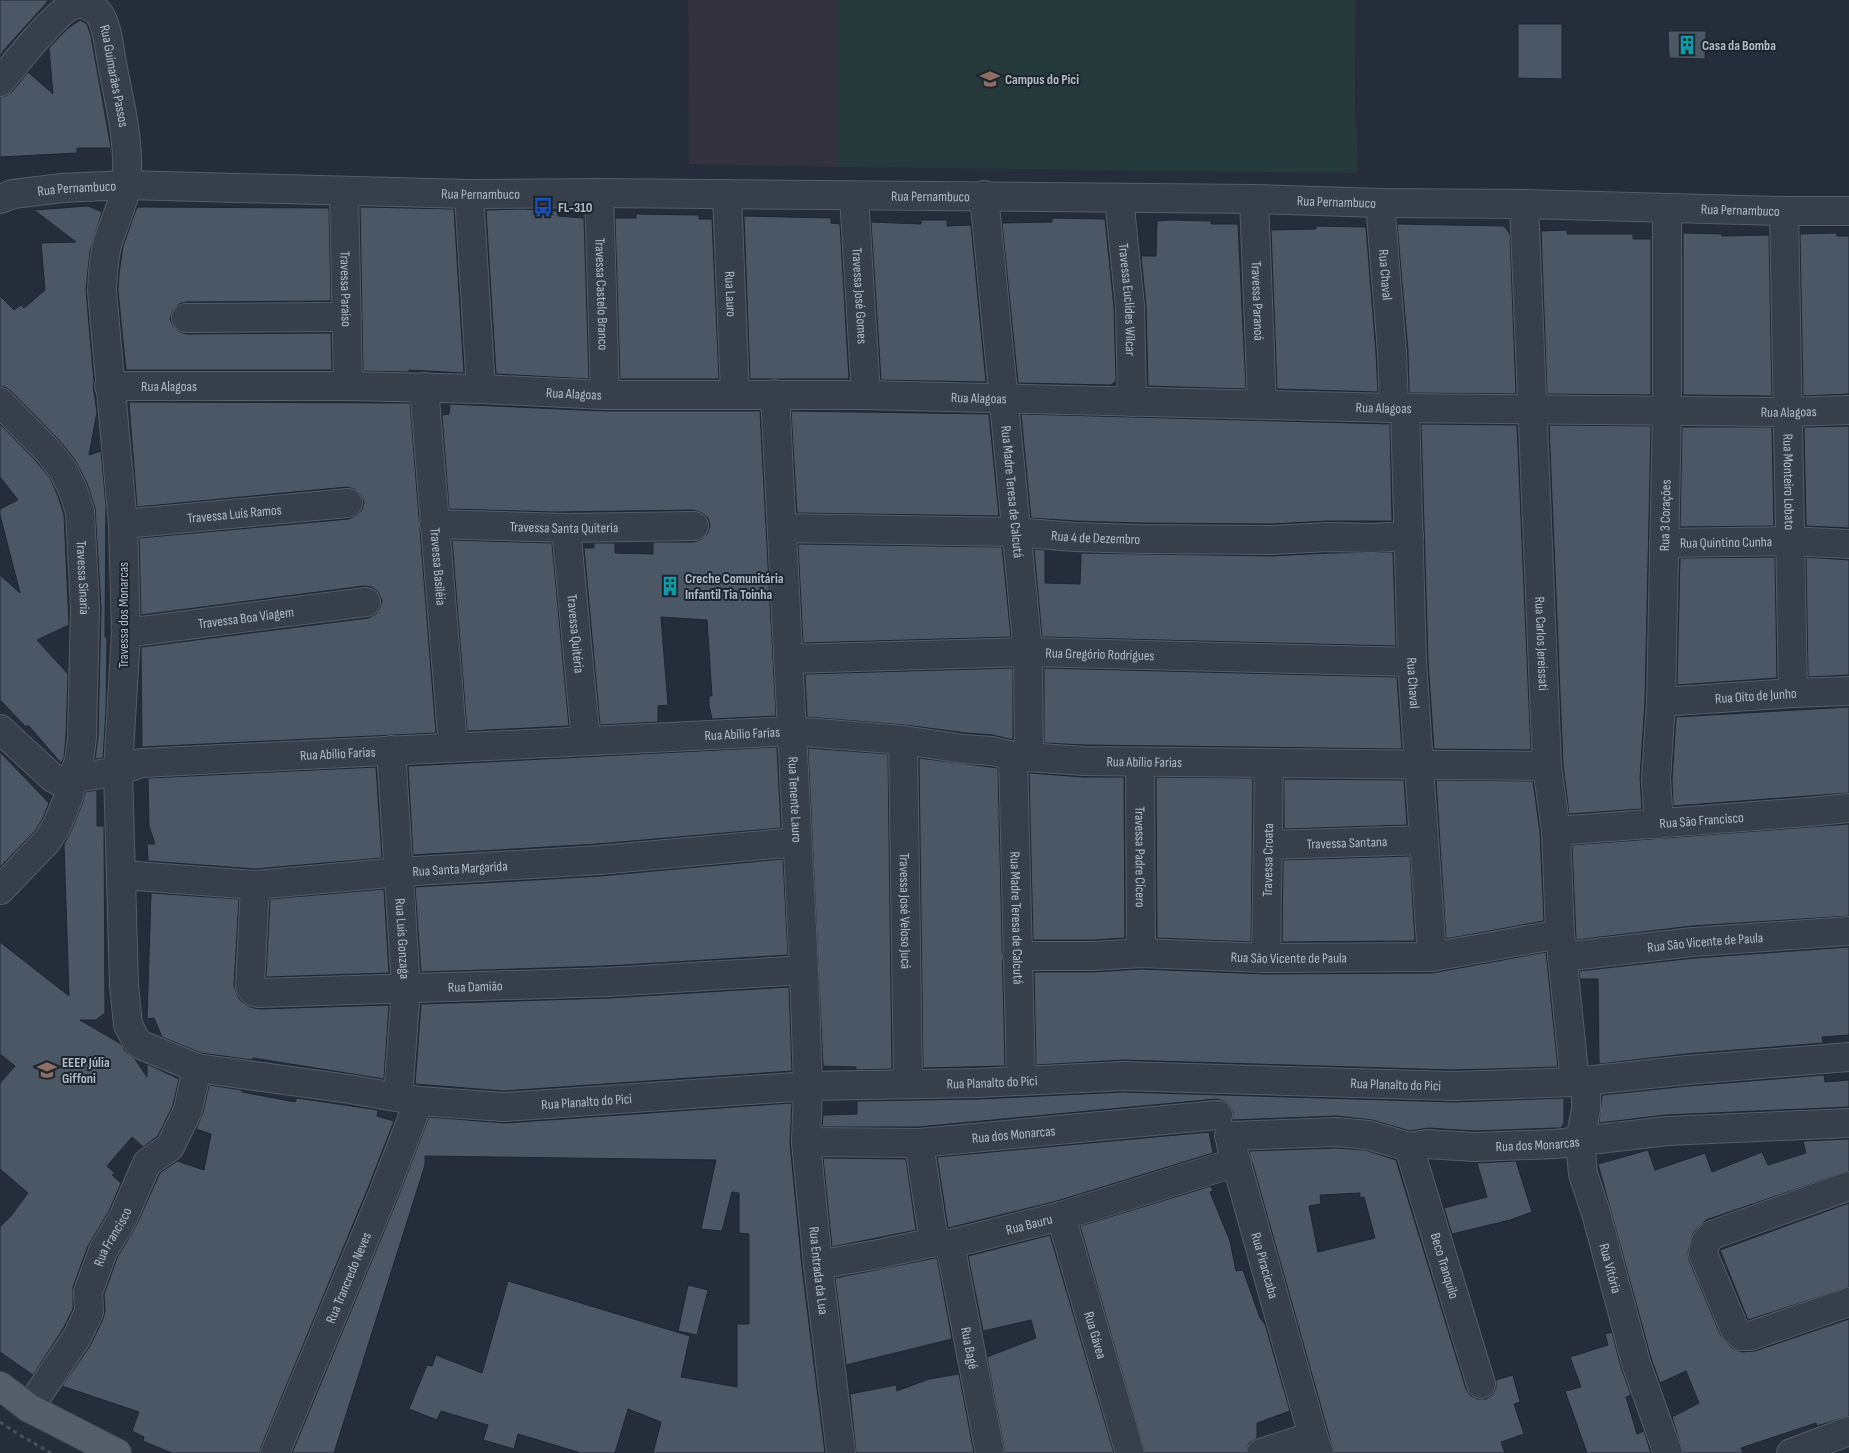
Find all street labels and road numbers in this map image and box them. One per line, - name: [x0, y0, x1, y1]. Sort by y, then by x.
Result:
- street label: Rua Guimarães Passos: [96, 23, 133, 128]
- street label: Rua Pernambuco: [36, 177, 117, 199]
- street label: Rua Pernambuco: [441, 185, 520, 203]
- street label: Rua Pernambuco: [891, 187, 970, 205]
- street label: Rua Pernambuco: [1297, 192, 1376, 211]
- street label: Rua Pernambuco: [1701, 200, 1780, 219]
- street label: Travessa Castelo Branco: [592, 238, 612, 351]
- street label: Travessa Euclides Wilcar: [1115, 242, 1140, 356]
- street label: Travessa José Gomes: [849, 247, 871, 344]
- street label: Rua Chaval: [1375, 249, 1396, 301]
- street label: Travessa Paraíso: [337, 251, 355, 327]
- street label: Travessa Paranoá: [1248, 261, 1268, 341]
- street label: Rua Lauro: [722, 271, 740, 317]
- street label: Rua Alagoas: [141, 378, 197, 395]
- street label: Rua Alagoas: [546, 384, 602, 403]
- street label: Rua Alagoas: [951, 389, 1007, 407]
- street label: Rua Alagoas: [1356, 399, 1412, 417]
- street label: Rua Alagoas: [1761, 403, 1817, 421]
- street label: Rua Madre Teresa de Calcutá: [998, 425, 1027, 559]
- street label: Rua Monteiro Lobato: [1780, 434, 1798, 531]
- street label: Rua 3 Corações: [1656, 479, 1674, 551]
- street label: Travessa Luís Ramos: [187, 501, 282, 526]
- street label: Travessa Santa Quiteria: [509, 518, 618, 537]
- street label: Travessa Basiléia: [427, 527, 450, 606]
- street label: Rua 4 de Dezembro: [1051, 527, 1141, 548]
- street label: Rua Quintino Cunha: [1680, 533, 1772, 551]
- street label: Travessa Sinaria: [73, 540, 94, 615]
- street label: Travessa dos Monarcas: [115, 562, 132, 668]
- street label: Travessa Quitéria: [564, 593, 588, 674]
- street label: Rua Carlos Jereissati: [1532, 596, 1552, 691]
- street label: Travessa Boa Viagem: [197, 603, 295, 632]
- street label: Rua Gregório Rodrigues: [1045, 644, 1155, 664]
- street label: Rua Chaval: [1403, 657, 1424, 709]
- street label: Rua Oito de Junho: [1714, 684, 1797, 707]
- street label: Rua Abílio Farias: [704, 723, 780, 744]
- street label: Rua Abílio Farias: [299, 743, 376, 764]
- street label: Rua Abílio Farias: [1106, 753, 1182, 771]
- street label: Rua Tenente Lauro: [785, 756, 806, 843]
- street label: Travessa Padre Cícero: [1132, 806, 1149, 908]
- street label: Rua São Francisco: [1659, 808, 1745, 832]
- street label: Travessa Croata: [1258, 823, 1277, 897]
- street label: Travessa Santana: [1306, 833, 1388, 852]
- street label: Rua Madre Teresa de Calcutá: [1007, 851, 1027, 985]
- street label: Travessa José Veloso Jucá: [896, 853, 915, 969]
- street label: Rua Santa Margarida: [412, 857, 508, 880]
- street label: Rua Luís Gonzaga: [392, 898, 414, 980]
- street label: Rua São Vicente de Paula: [1646, 929, 1764, 956]
- street label: Rua São Vicente de Paula: [1230, 948, 1347, 967]
- street label: Rua Damião: [448, 977, 503, 996]
- street label: Rua Planalto do Pici: [946, 1072, 1038, 1092]
- street label: Rua Planalto do Pici: [1350, 1074, 1441, 1094]
- street label: Rua Planalto do Pici: [541, 1090, 632, 1113]
- street label: Rua dos Monarcas: [971, 1122, 1056, 1147]
- street label: Rua dos Monarcas: [1495, 1133, 1581, 1155]
- street label: Rua Francisco: [90, 1205, 135, 1269]
- street label: Rua Bauru: [1004, 1210, 1054, 1238]
- street label: Rua Entrada da Lua: [806, 1226, 832, 1316]
- street label: Rua Trancredo Neves: [322, 1229, 375, 1326]
- street label: Rua Piracicaba: [1248, 1230, 1282, 1300]
- street label: Beco Tranquilo: [1427, 1231, 1463, 1301]
- street label: Rua Vitória: [1596, 1241, 1626, 1295]
- street label: Rua Gávea: [1081, 1309, 1111, 1361]
- street label: Rua Bagé: [958, 1325, 982, 1371]

